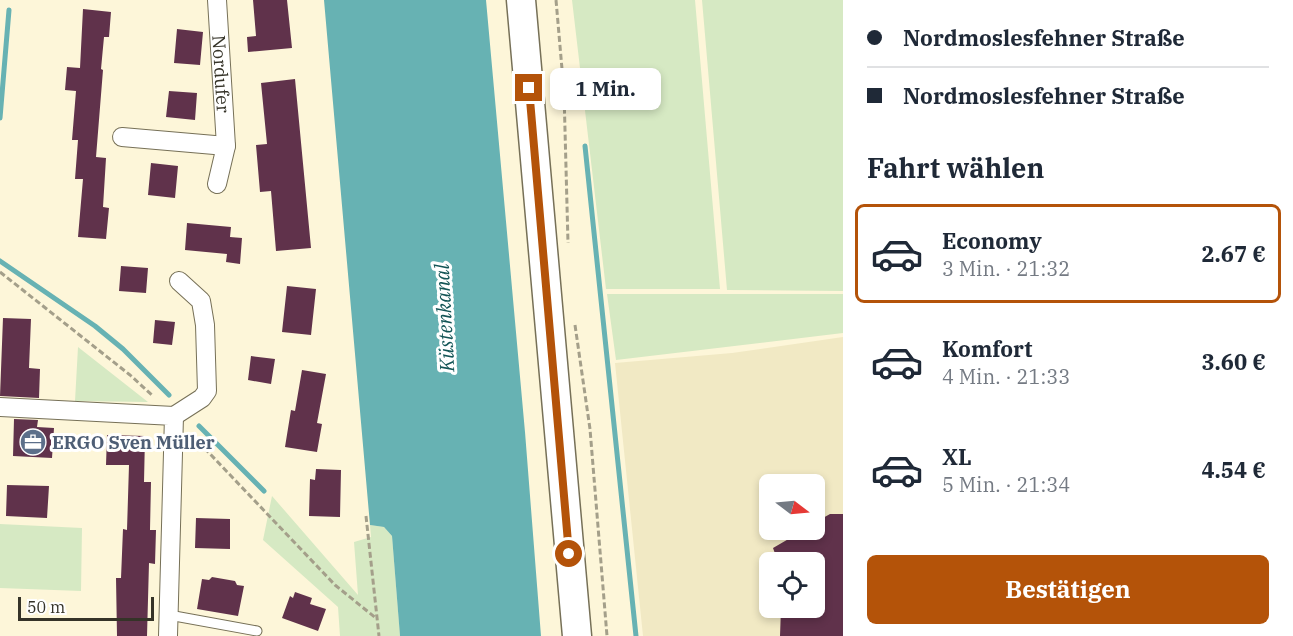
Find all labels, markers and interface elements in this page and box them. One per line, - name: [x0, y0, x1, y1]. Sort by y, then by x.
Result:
- text: Nordmoslesfehner Straße: [903, 23, 1185, 52]
- street label: Nordufer: [208, 34, 235, 113]
- callout: 1 Min.: [550, 67, 661, 109]
- route end: [515, 74, 542, 101]
- text: 1 Min.: [575, 75, 636, 102]
- text: Nordmoslesfehner Straße: [903, 81, 1185, 110]
- text: Fahrt wählen: [867, 150, 1044, 185]
- text: Economy: [942, 226, 1042, 255]
- icon: car: [870, 227, 924, 281]
- text: 2.67 €: [1201, 239, 1266, 268]
- text: 3 Min. · 21:32: [942, 255, 1070, 282]
- water label: Küstenkanal: [428, 263, 460, 374]
- text: Komfort: [942, 334, 1032, 363]
- icon: car: [870, 335, 924, 389]
- text: 3.60 €: [1201, 347, 1266, 376]
- text: 4 Min. · 21:33: [942, 363, 1070, 390]
- office icon: ERGO Sven Müller: [18, 427, 48, 457]
- place label: ERGO Sven Müller: [52, 431, 215, 454]
- text: XL: [942, 442, 972, 471]
- icon: car: [870, 443, 924, 497]
- text: 4.54 €: [1201, 455, 1266, 484]
- text: 5 Min. · 21:34: [942, 471, 1070, 498]
- north arrow: [759, 474, 825, 540]
- map controls: [759, 474, 825, 618]
- route start: [555, 540, 582, 567]
- button: locate: [759, 552, 825, 618]
- button: Bestätigen: [867, 555, 1269, 624]
- scale bar: [18, 594, 154, 622]
- text: 50 m: [27, 597, 65, 617]

